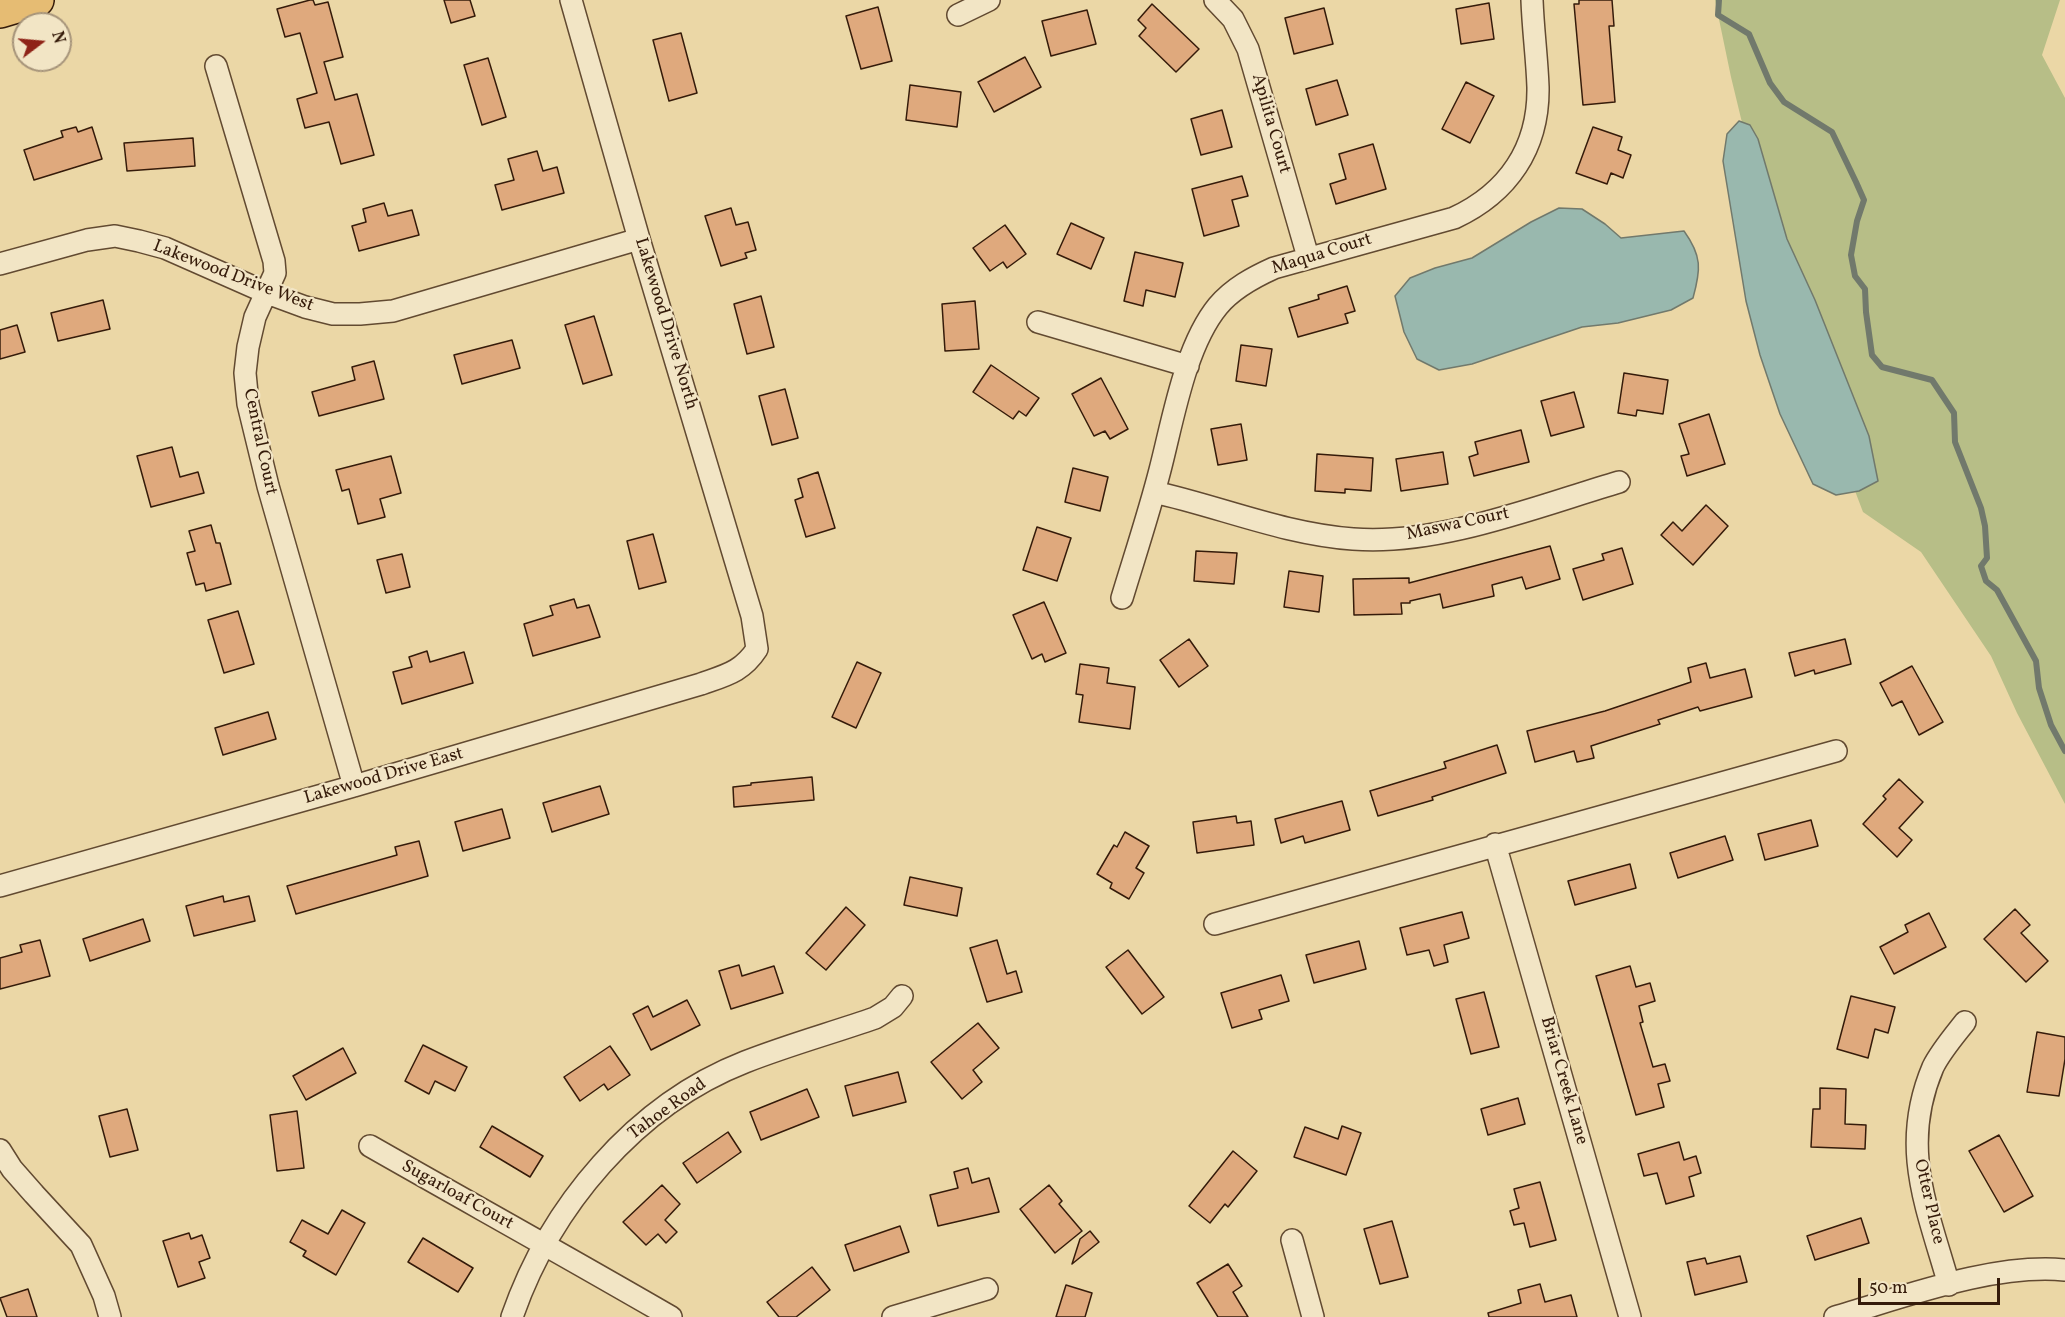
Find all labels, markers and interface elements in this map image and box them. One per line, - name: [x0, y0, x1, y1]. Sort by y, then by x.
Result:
- north arrow: [12, 12, 72, 72]
- text: N: [45, 29, 70, 46]
- street label: Apilita Court: [1245, 72, 1295, 176]
- street label: Maqua Court: [1269, 230, 1375, 280]
- street label: Lakewood Drive North: [629, 235, 701, 413]
- street label: Lakewood Drive West: [150, 236, 316, 318]
- street label: Central Court: [237, 387, 281, 497]
- street label: Maswa Court: [1404, 504, 1512, 546]
- street label: Lakewood Drive East: [302, 744, 466, 810]
- street label: Briar Creek Lane: [1534, 1014, 1592, 1148]
- street label: Tahoe Road: [625, 1074, 711, 1146]
- street label: Sugarloaf Court: [397, 1156, 517, 1236]
- street label: Otter Place: [1908, 1157, 1948, 1247]
- scale bar: [1861, 1266, 2004, 1304]
- text: 50 m: [1869, 1276, 1908, 1301]

